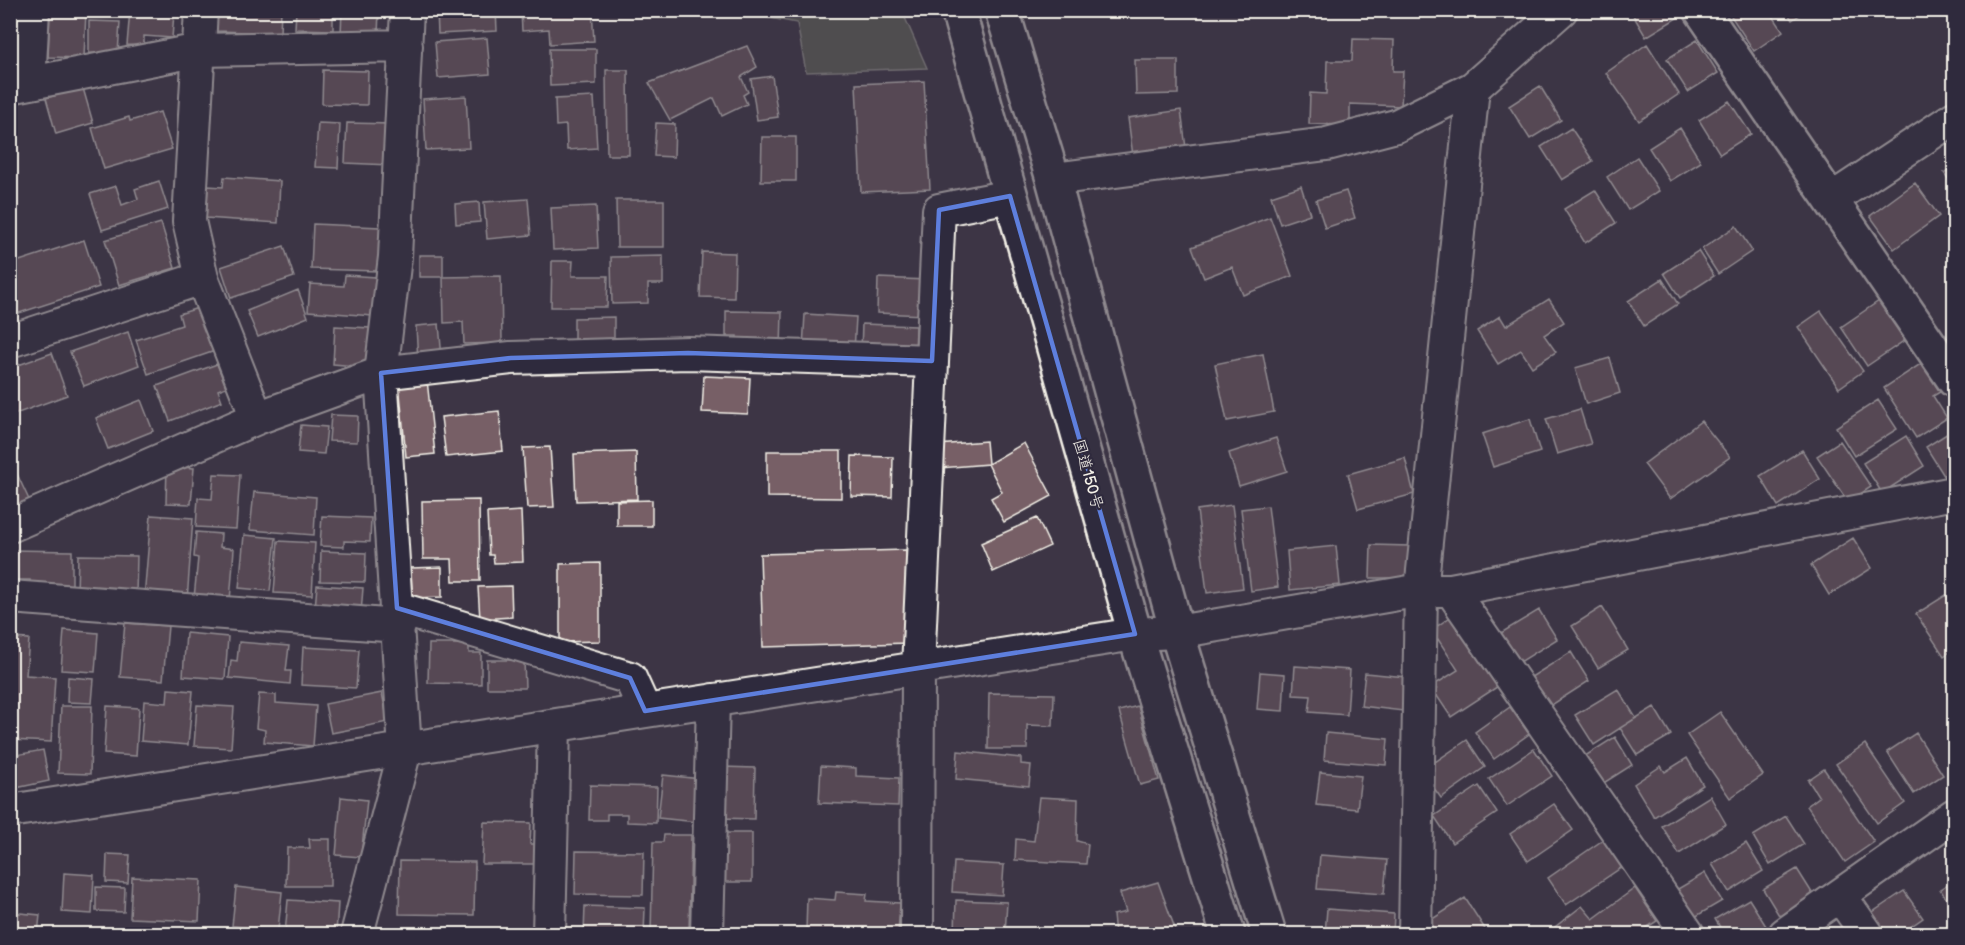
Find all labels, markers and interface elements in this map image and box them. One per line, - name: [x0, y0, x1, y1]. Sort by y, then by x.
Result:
- street label: 国道150号: [1068, 437, 1107, 512]

